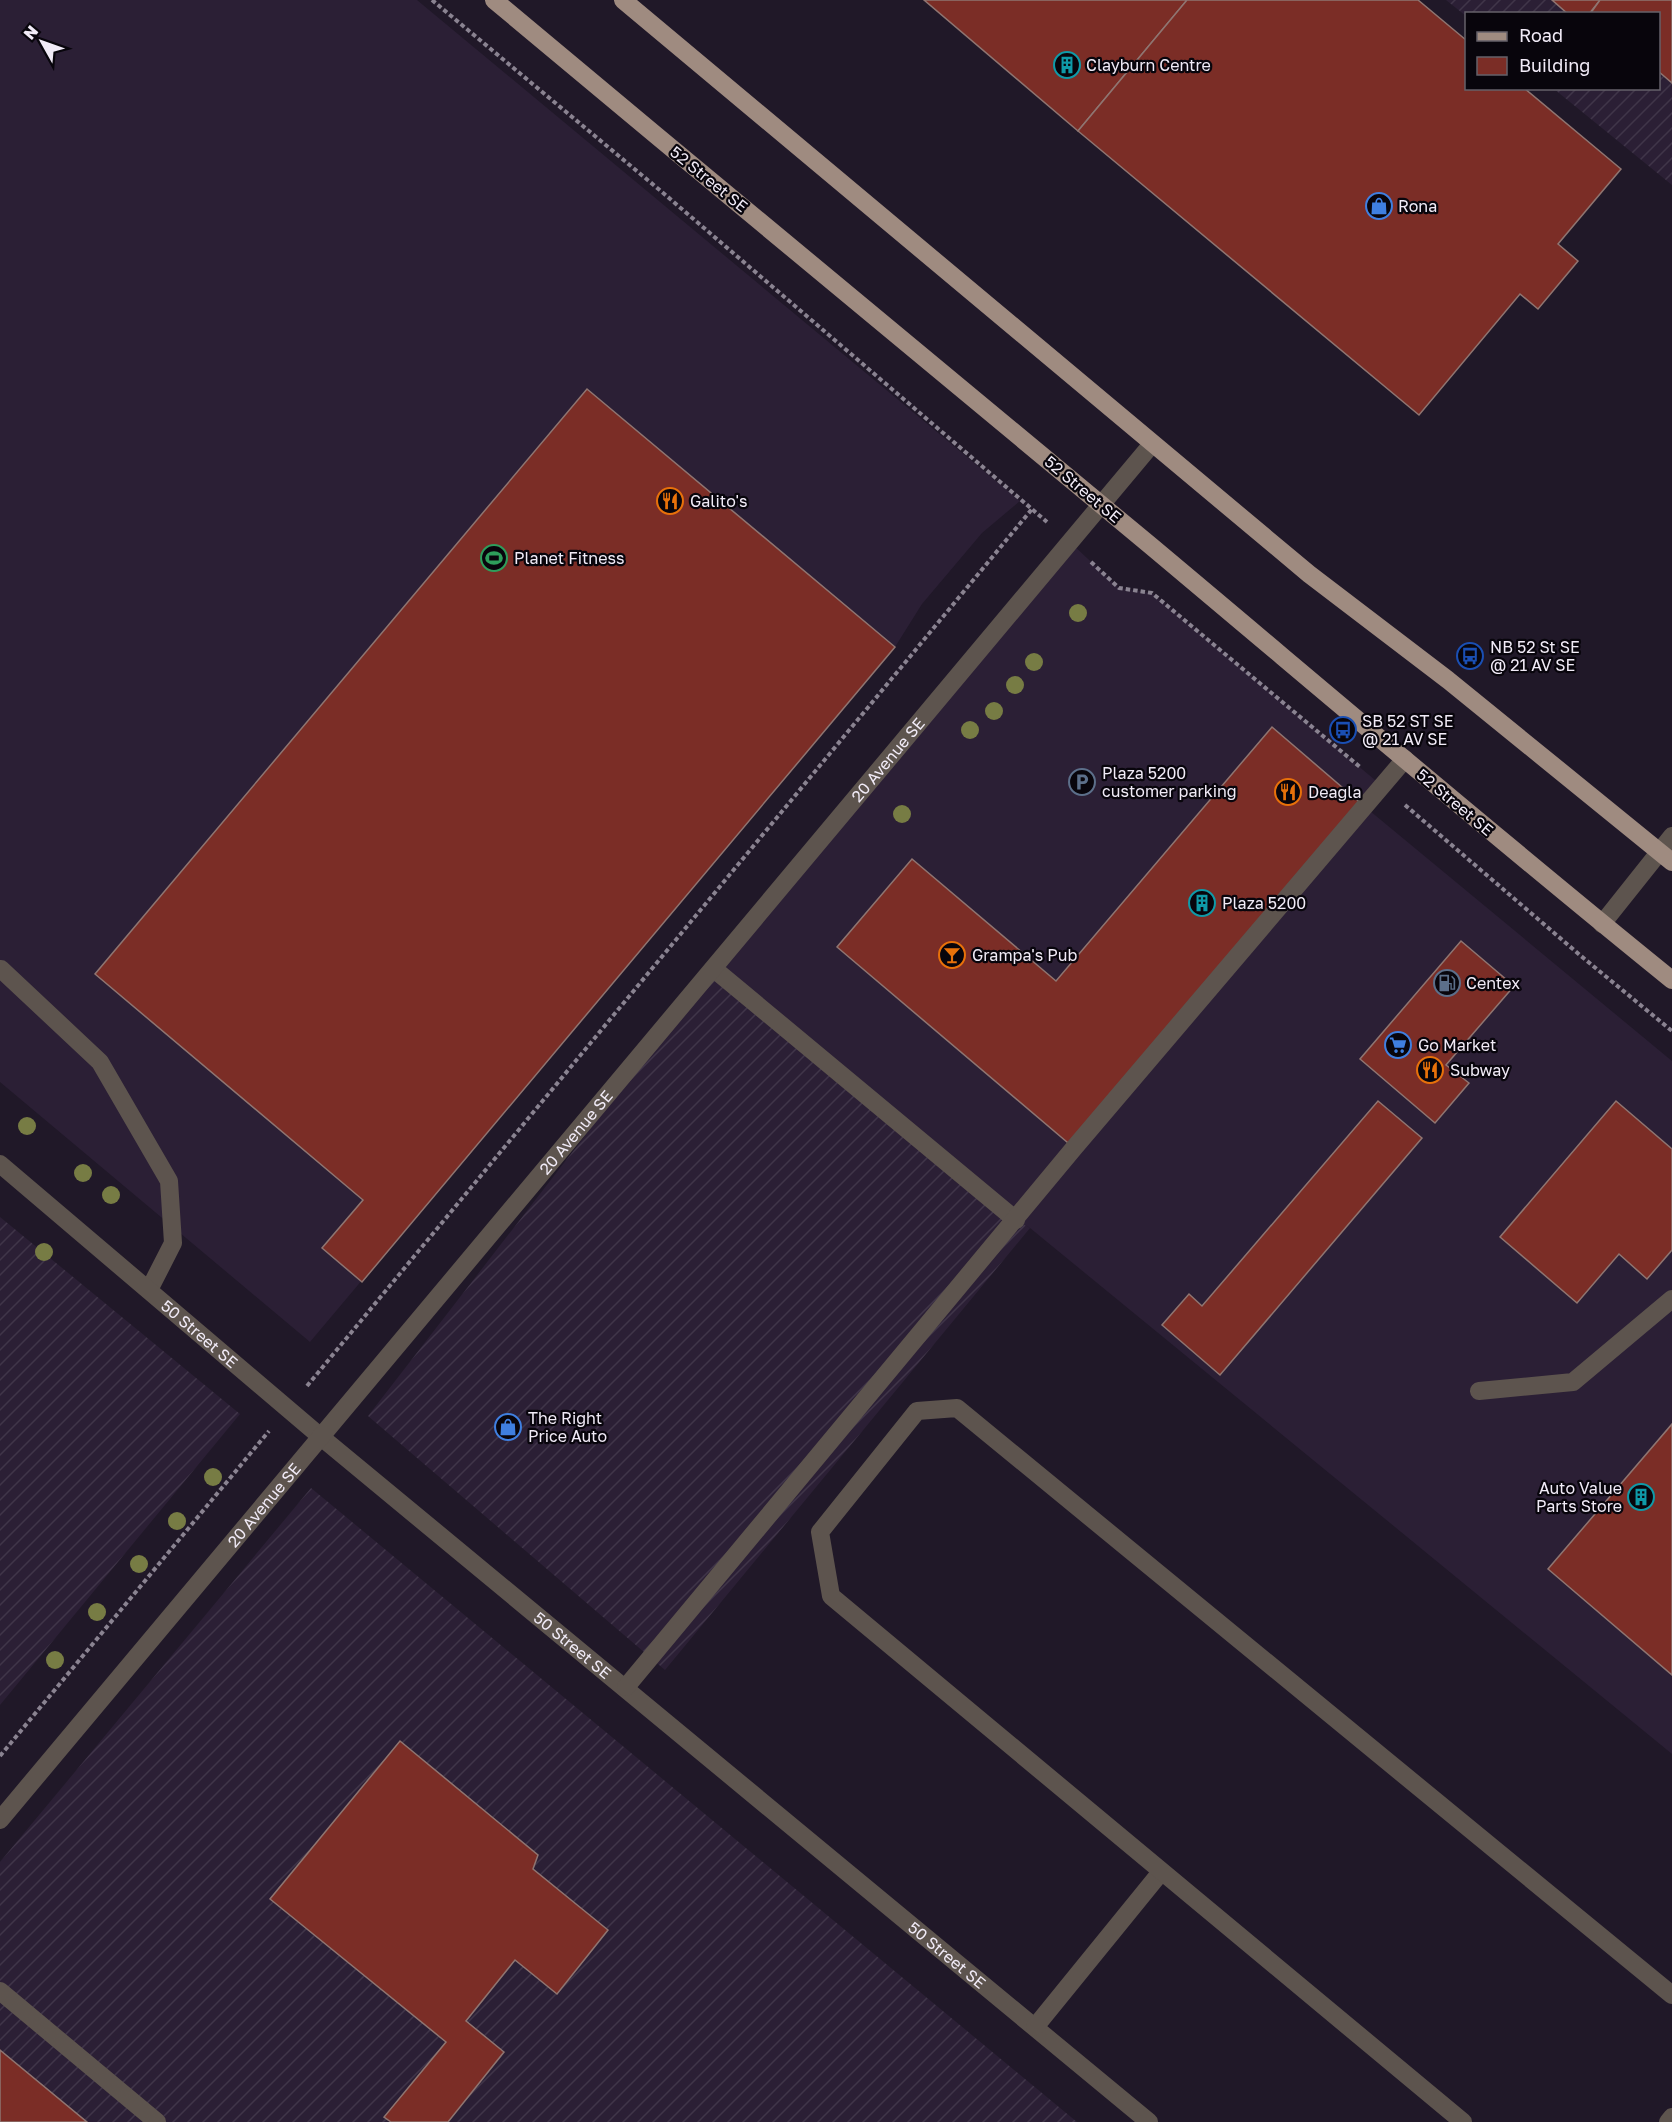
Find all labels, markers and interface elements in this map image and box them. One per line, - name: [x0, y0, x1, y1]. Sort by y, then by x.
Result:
- north arrow: [12, 12, 72, 72]
- legend: [1465, 12, 1660, 90]
- text: N: [19, 21, 42, 43]
- text: Road: [1519, 24, 1563, 46]
- building icon: Clayburn Centre: [1052, 50, 1082, 80]
- text: Building: [1519, 54, 1590, 76]
- place label: Clayburn Centre: [1086, 55, 1211, 75]
- street label: 52 Street SE: [666, 142, 752, 216]
- shop icon: Rona: [1364, 191, 1394, 221]
- place label: Rona: [1398, 196, 1437, 216]
- street label: 52 Street SE: [1041, 451, 1125, 527]
- restaurant icon: Galito's: [655, 486, 685, 516]
- place label: Galito's: [690, 491, 748, 511]
- sports icon: Planet Fitness: [479, 543, 509, 573]
- place label: Planet Fitness: [514, 548, 624, 568]
- place label: NB 52 St SE @ 21 AV SE: [1490, 637, 1580, 675]
- bus stop icon: NB 52 St SE @ 21 AV SE: [1455, 641, 1485, 671]
- place label: SB 52 ST SE @ 21 AV SE: [1362, 711, 1454, 749]
- street label: 20 Avenue SE: [847, 713, 929, 806]
- bus stop icon: SB 52 ST SE @ 21 AV SE: [1328, 715, 1358, 745]
- place label: Plaza 5200 customer parking: [1102, 763, 1237, 801]
- street label: 52 Street SE: [1413, 764, 1497, 840]
- parking icon: Plaza 5200 customer parking: [1067, 767, 1097, 797]
- restaurant icon: Deagla: [1273, 777, 1303, 807]
- place label: Deagla: [1308, 782, 1362, 802]
- building icon: Plaza 5200: [1187, 888, 1217, 918]
- place label: Plaza 5200: [1222, 893, 1306, 913]
- bar icon: Grampa's Pub: [937, 940, 967, 970]
- place label: Grampa's Pub: [972, 945, 1077, 965]
- fuel station icon: Centex: [1432, 968, 1462, 998]
- place label: Centex: [1466, 973, 1520, 993]
- supermarket icon: Go Market: [1383, 1030, 1413, 1060]
- place label: Go Market: [1418, 1035, 1496, 1055]
- restaurant icon: Subway: [1415, 1055, 1445, 1085]
- place label: Subway: [1450, 1060, 1510, 1080]
- street label: 20 Avenue SE: [535, 1086, 617, 1178]
- street label: 50 Street SE: [157, 1295, 242, 1372]
- place label: The Right Price Auto: [528, 1408, 607, 1446]
- shop icon: The Right Price Auto: [493, 1412, 523, 1442]
- street label: 20 Avenue SE: [223, 1459, 305, 1551]
- place label: Auto Value Parts Store: [1536, 1478, 1622, 1516]
- building icon: Auto Value Parts Store: [1626, 1482, 1656, 1512]
- street label: 50 Street SE: [530, 1607, 615, 1683]
- street label: 50 Street SE: [904, 1917, 990, 1993]

